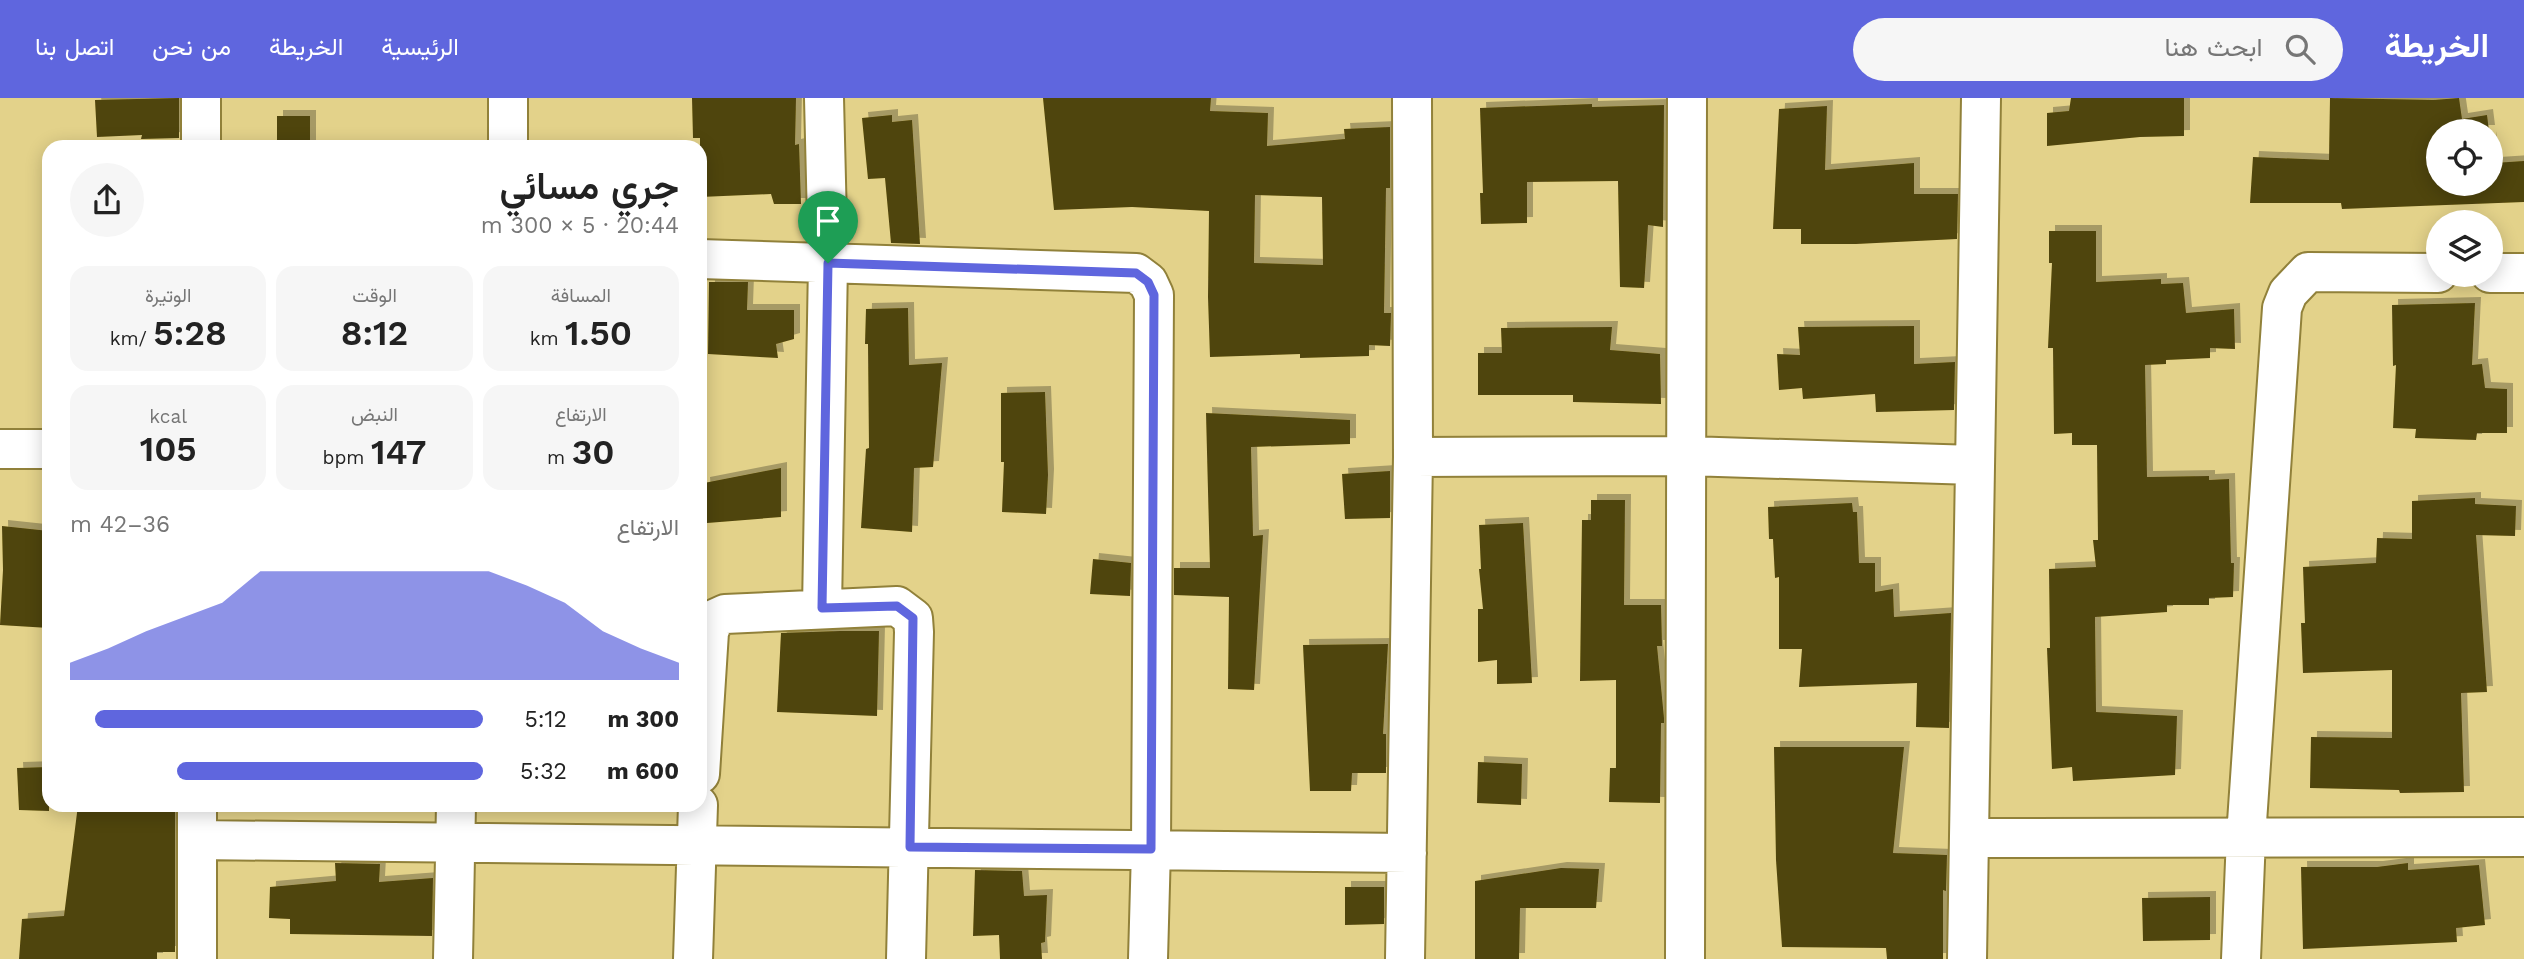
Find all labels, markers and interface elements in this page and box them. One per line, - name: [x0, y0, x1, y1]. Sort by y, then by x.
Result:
- search box: [1853, 18, 2343, 81]
- text: الخريطة: [2385, 26, 2489, 65]
- icon: search: [2281, 30, 2319, 68]
- text: ابحث هنا: [2164, 32, 2263, 62]
- text: اتصل بنا: [35, 33, 114, 61]
- text: من نحن: [152, 33, 231, 61]
- text: الخريطة: [269, 33, 343, 61]
- text: الرئيسية: [381, 33, 459, 61]
- map controls: [2426, 119, 2503, 287]
- button: locate: [2426, 119, 2503, 196]
- button: share: [70, 163, 144, 237]
- text: جري مسائي: [499, 164, 679, 208]
- pin: [798, 191, 858, 263]
- icon: arrive: [809, 202, 847, 240]
- button: layers: [2426, 210, 2503, 287]
- text: 20:44 · 5 × 300 m: [481, 212, 679, 239]
- text: الوتيرة: [145, 284, 191, 307]
- text: الوقت: [352, 284, 397, 307]
- text: المسافة: [551, 284, 611, 307]
- text: 5:28: [153, 312, 227, 354]
- text: 8:12: [341, 312, 408, 354]
- text: 1.50: [565, 312, 632, 354]
- text: /km: [110, 327, 153, 350]
- text: km: [530, 327, 565, 350]
- text: النبض: [351, 403, 398, 426]
- text: الارتفاع: [555, 403, 607, 426]
- text: kcal: [149, 405, 187, 428]
- text: 105: [140, 428, 197, 470]
- text: 147: [371, 431, 427, 473]
- text: 30: [572, 431, 615, 473]
- text: bpm: [322, 446, 371, 469]
- text: m: [547, 446, 572, 469]
- text: 36–42 m: [70, 511, 170, 538]
- text: الارتفاع: [617, 514, 679, 541]
- text: 5:12: [524, 706, 567, 733]
- text: 300 m: [608, 706, 679, 733]
- text: 5:32: [520, 758, 567, 785]
- text: 600 m: [607, 758, 679, 785]

